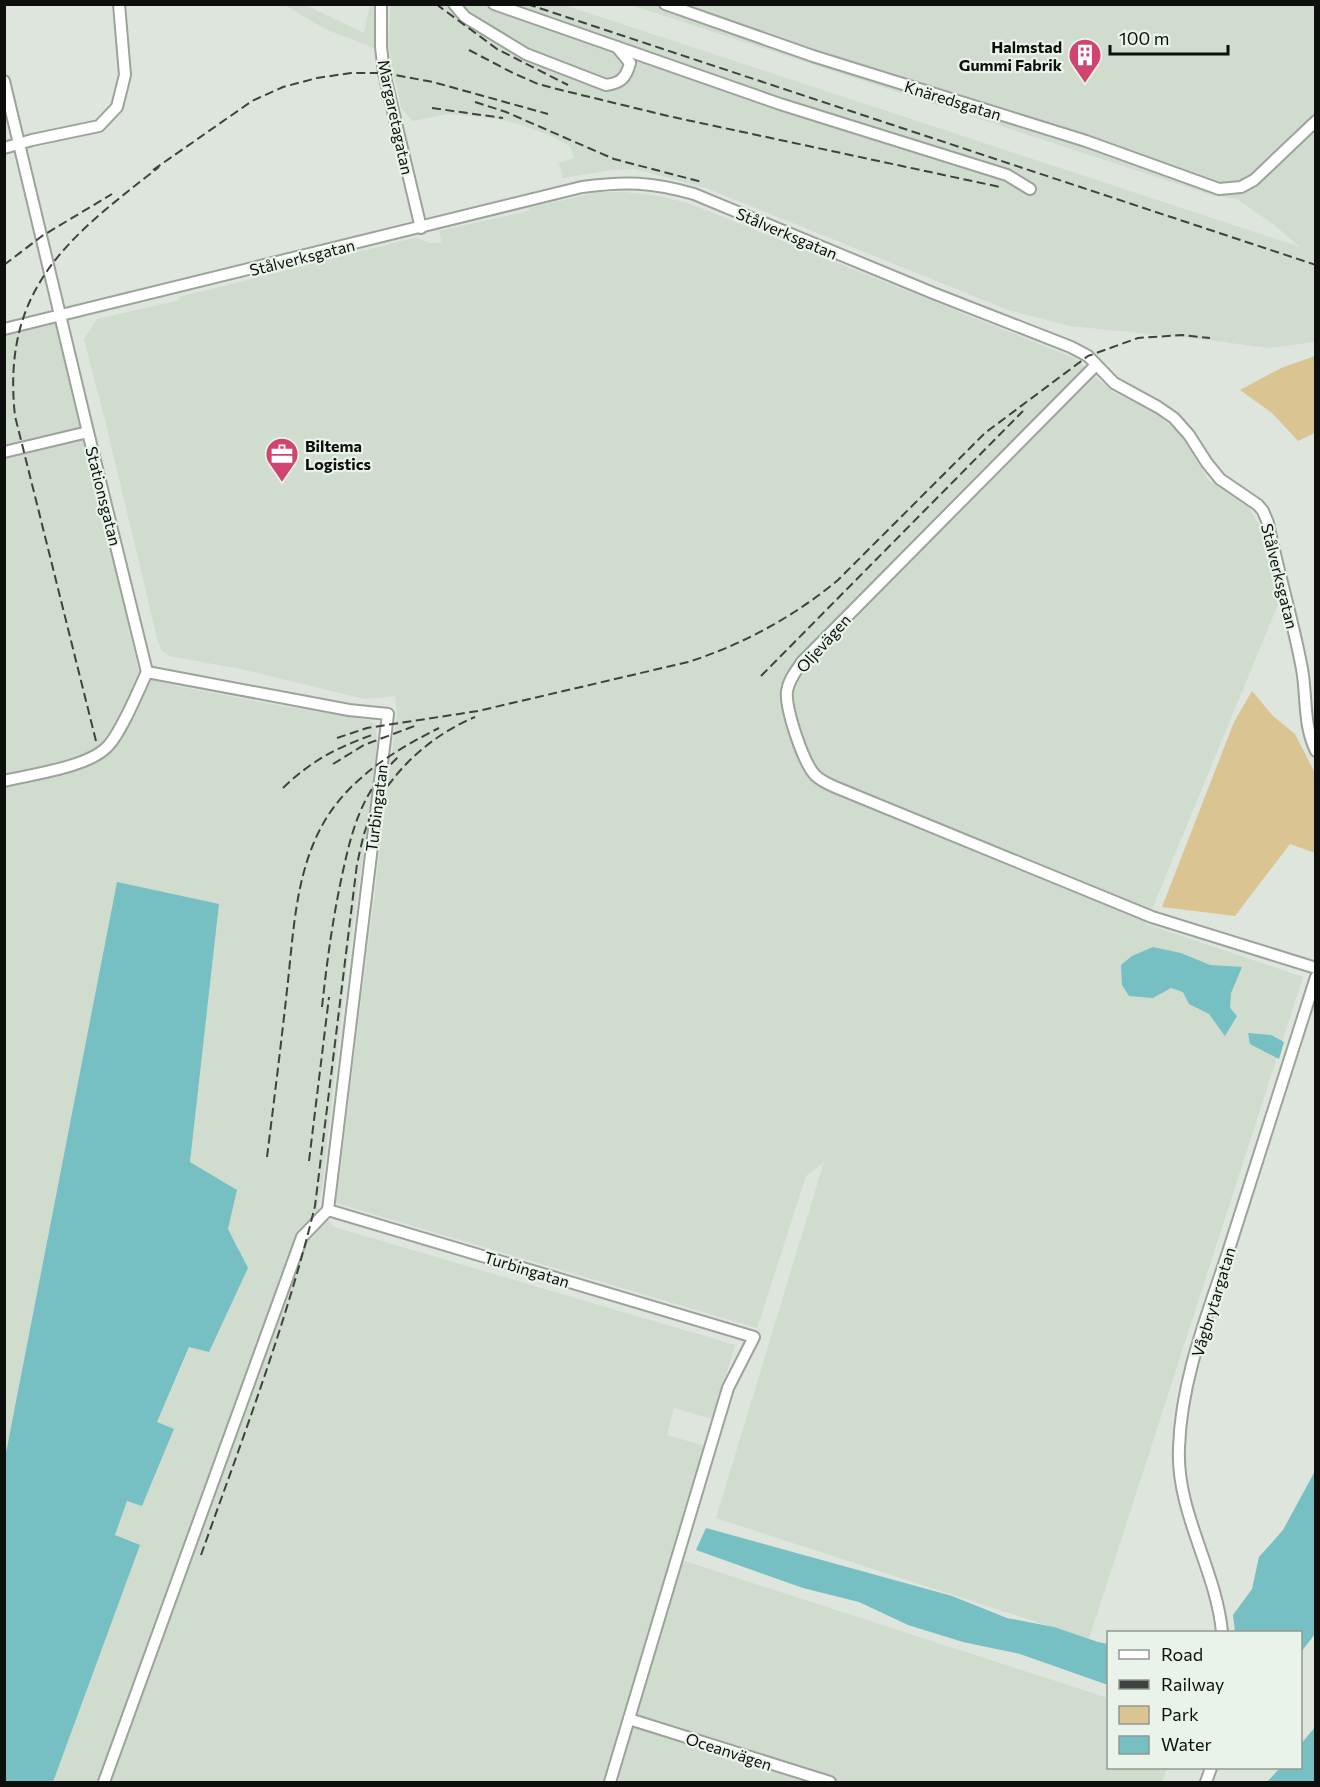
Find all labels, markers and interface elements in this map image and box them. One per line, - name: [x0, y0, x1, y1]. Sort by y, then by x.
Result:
- scale bar: [1110, 18, 1228, 56]
- text: 100 m: [1119, 27, 1169, 49]
- place label: Halmstad Gummi Fabrik: [959, 37, 1063, 74]
- building icon: Halmstad Gummi Fabrik: [1067, 37, 1103, 84]
- street label: Margaretagatan: [375, 58, 417, 176]
- street label: Knäredsgatan: [902, 76, 1004, 124]
- street label: Stålverksgatan: [734, 203, 840, 263]
- street label: Stålverksgatan: [247, 235, 357, 279]
- office icon: Biltema Logistics: [264, 436, 300, 483]
- place label: Biltema Logistics: [305, 436, 371, 473]
- street label: Stationsgatan: [82, 444, 126, 548]
- street label: Stålverksgatan: [1258, 521, 1302, 631]
- street label: Oljevägen: [792, 610, 854, 676]
- street label: Turbingatan: [361, 763, 391, 853]
- street label: Vågbrytargatan: [1187, 1245, 1239, 1359]
- street label: Turbingatan: [482, 1247, 572, 1291]
- legend: [1107, 1631, 1302, 1769]
- text: Road: [1161, 1643, 1203, 1665]
- text: Railway: [1161, 1673, 1224, 1695]
- text: Park: [1161, 1703, 1199, 1725]
- street label: Oceanvägen: [684, 1728, 774, 1774]
- text: Water: [1161, 1733, 1212, 1755]

